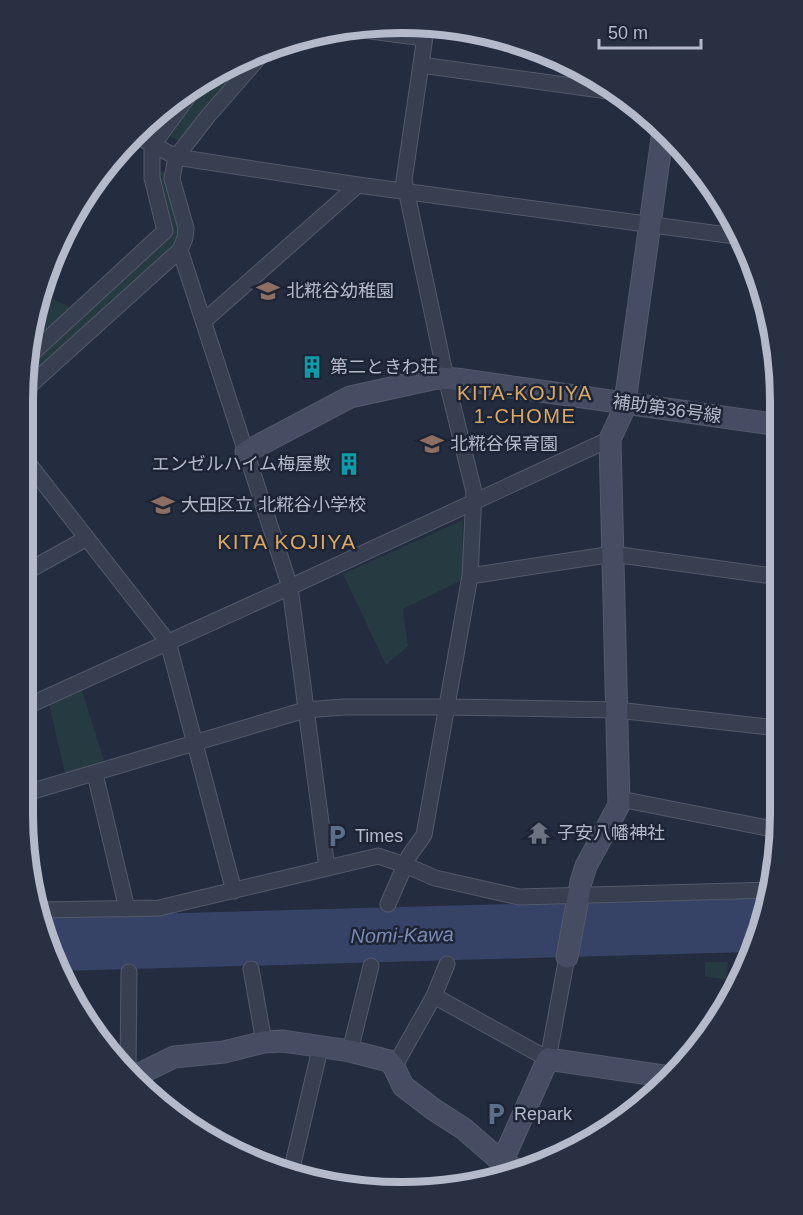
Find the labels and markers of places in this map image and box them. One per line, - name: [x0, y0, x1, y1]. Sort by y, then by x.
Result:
- school or university icon: 北糀谷幼稚園: [255, 278, 281, 304]
- place label: 北糀谷幼稚園: [286, 281, 394, 301]
- building icon: 第二ときわ荘: [299, 354, 325, 380]
- place label: 第二ときわ荘: [330, 357, 438, 377]
- school or university icon: 北糀谷保育園: [419, 431, 445, 457]
- place label: 北糀谷保育園: [450, 434, 558, 454]
- building icon: エンゼルハイム梅屋敷: [336, 451, 362, 477]
- place label: エンゼルハイム梅屋敷: [152, 454, 331, 474]
- school or university icon: 大田区立 北糀谷小学校: [150, 492, 176, 518]
- place label: 大田区立 北糀谷小学校: [181, 495, 366, 515]
- temple icon: 子安八幡神社: [526, 820, 552, 846]
- parking icon: Times: [324, 823, 350, 849]
- place label: 子安八幡神社: [557, 823, 665, 843]
- place label: Times: [355, 826, 403, 846]
- parking icon: Repark: [483, 1101, 509, 1127]
- place label: Repark: [514, 1104, 573, 1124]

